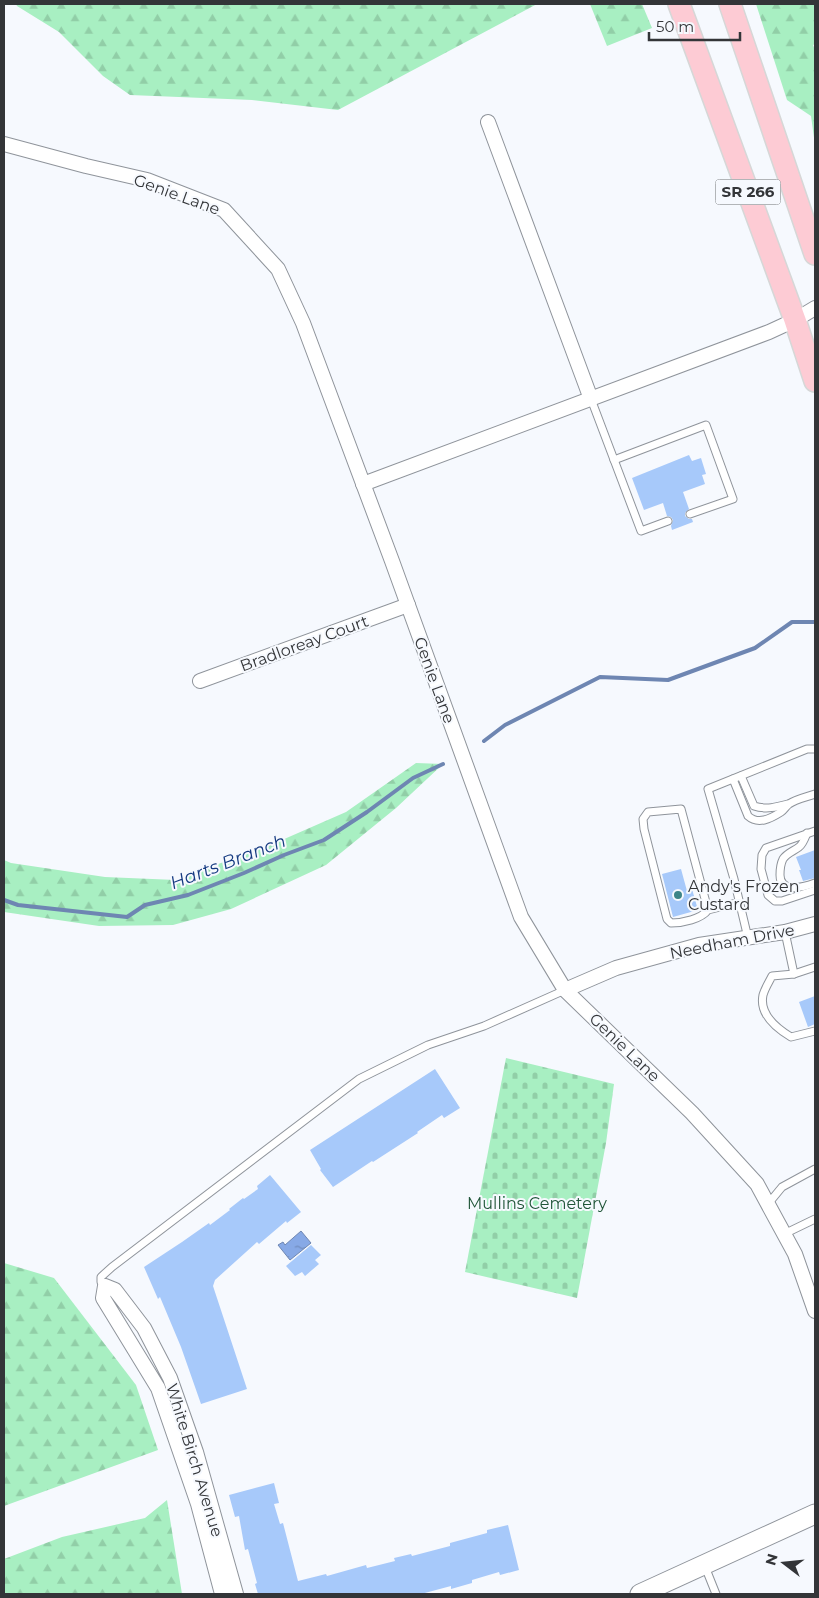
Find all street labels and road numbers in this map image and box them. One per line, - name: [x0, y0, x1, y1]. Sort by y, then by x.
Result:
- street label: Genie Lane: [131, 170, 223, 219]
- road number: SR 266: [716, 180, 780, 204]
- street label: Bradloreay Court: [237, 611, 371, 675]
- street label: Genie Lane: [410, 634, 459, 726]
- street label: Needham Drive: [668, 920, 796, 963]
- street label: Genie Lane: [586, 1009, 664, 1086]
- street label: White Birch Avenue: [162, 1381, 227, 1539]

